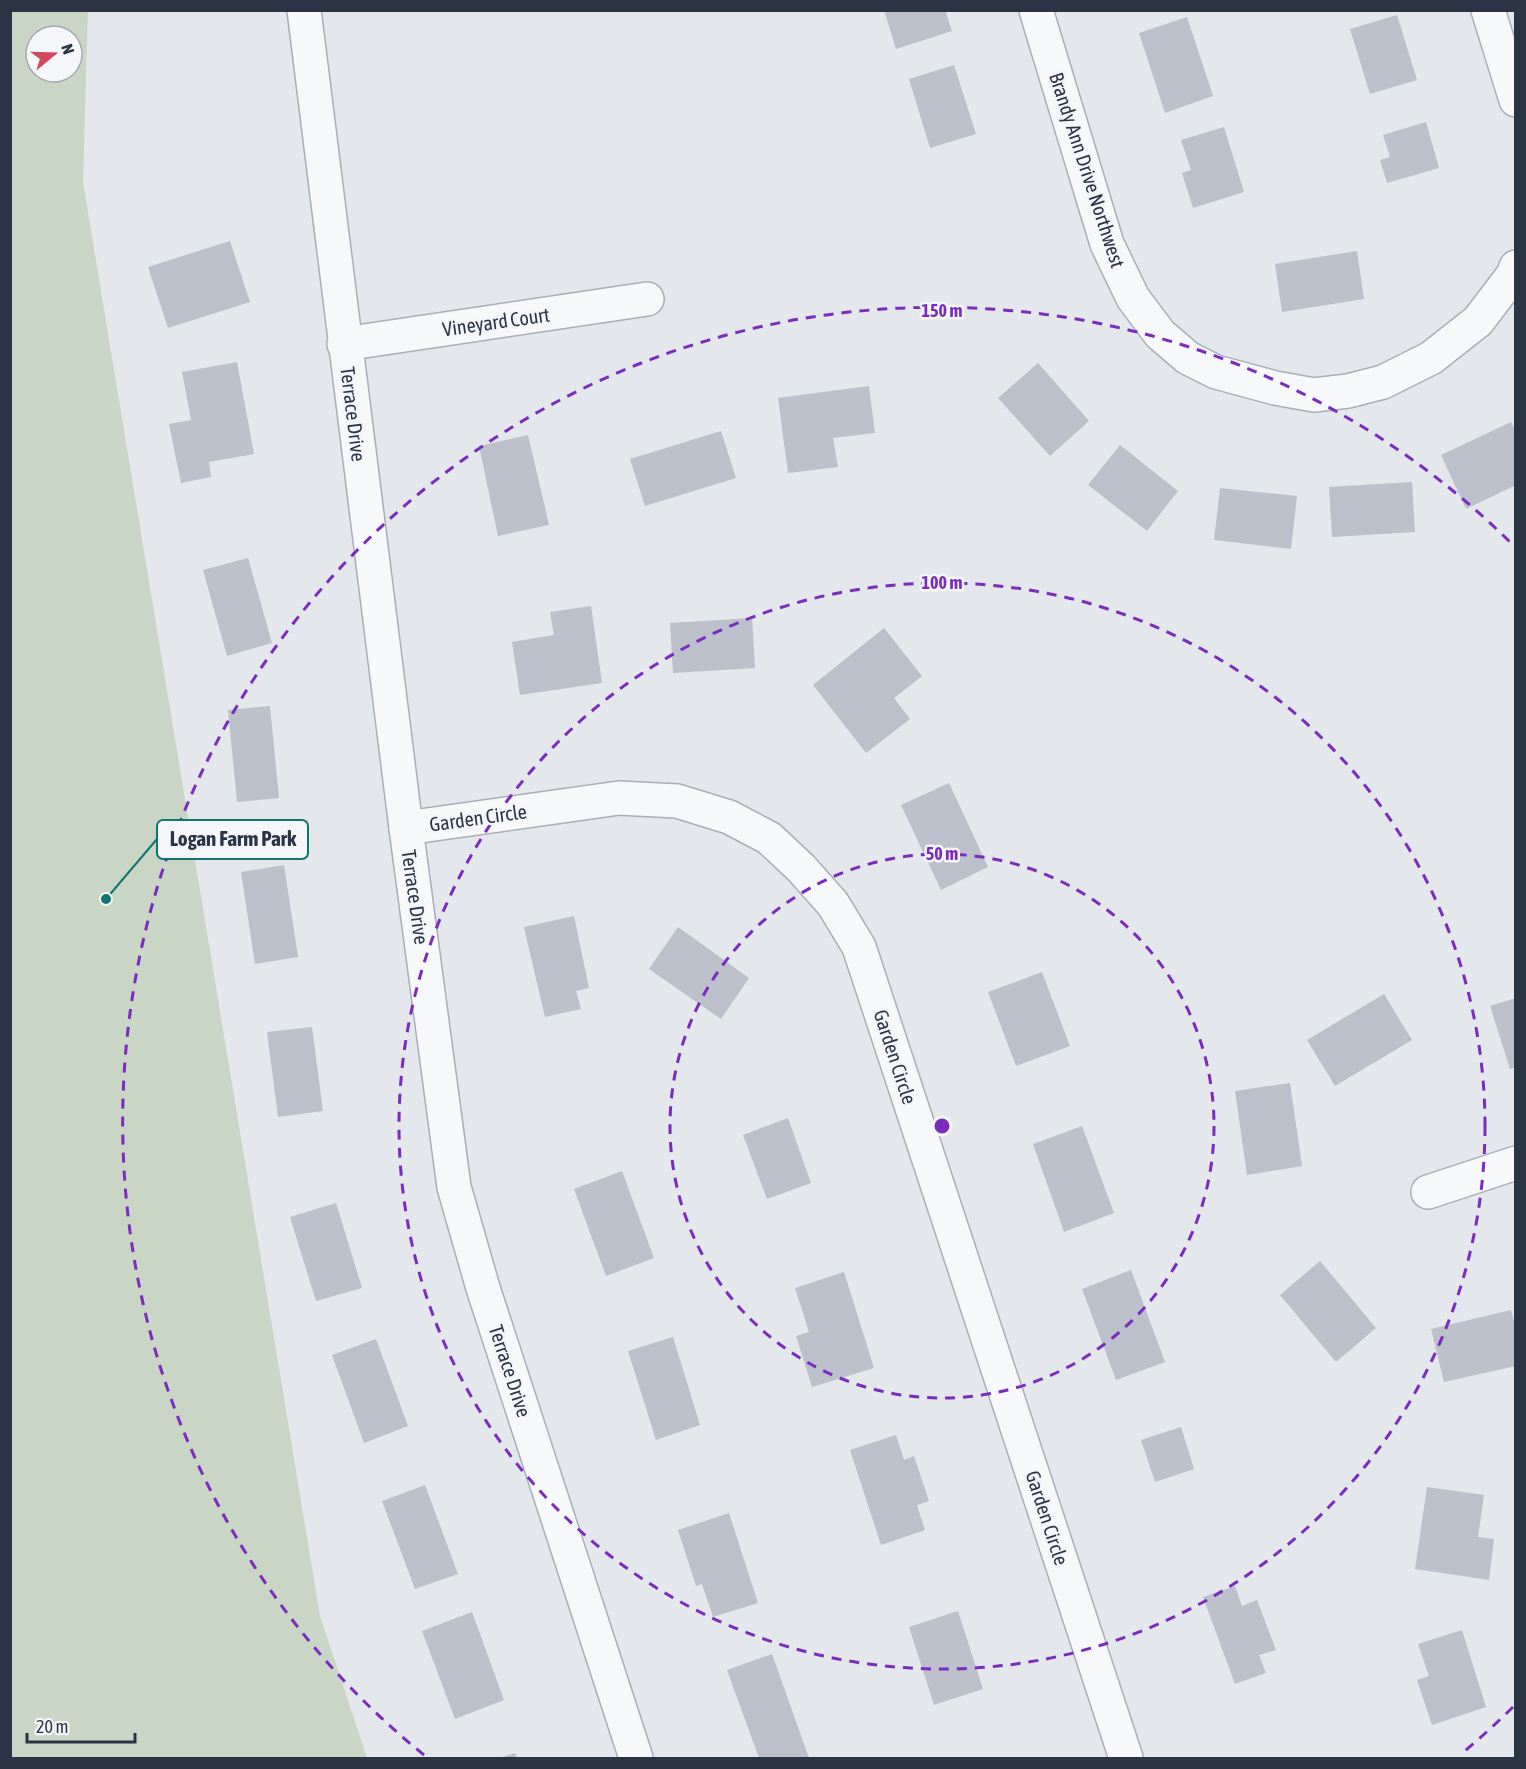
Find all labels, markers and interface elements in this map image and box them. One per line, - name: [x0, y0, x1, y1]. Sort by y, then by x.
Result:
- north arrow: [24, 24, 84, 84]
- text: N: [58, 42, 78, 57]
- street label: Brandy Ann Drive Northwest: [1045, 69, 1130, 271]
- text: 150 m: [922, 300, 962, 321]
- street label: Vineyard Court: [441, 303, 551, 340]
- street label: Terrace Drive: [336, 365, 371, 463]
- text: 100 m: [922, 572, 962, 593]
- street label: Garden Circle: [428, 799, 528, 836]
- callout: Logan Farm Park: [157, 820, 308, 859]
- text: Logan Farm Park: [170, 826, 297, 850]
- text: 50 m: [926, 843, 958, 864]
- street label: Terrace Drive: [397, 848, 434, 946]
- street label: Garden Circle: [869, 1007, 922, 1107]
- centre of rings: [932, 1116, 952, 1136]
- street label: Terrace Drive: [485, 1322, 536, 1420]
- street label: Garden Circle: [1021, 1468, 1074, 1568]
- scale bar: [27, 1706, 135, 1744]
- text: 20 m: [36, 1716, 68, 1737]

